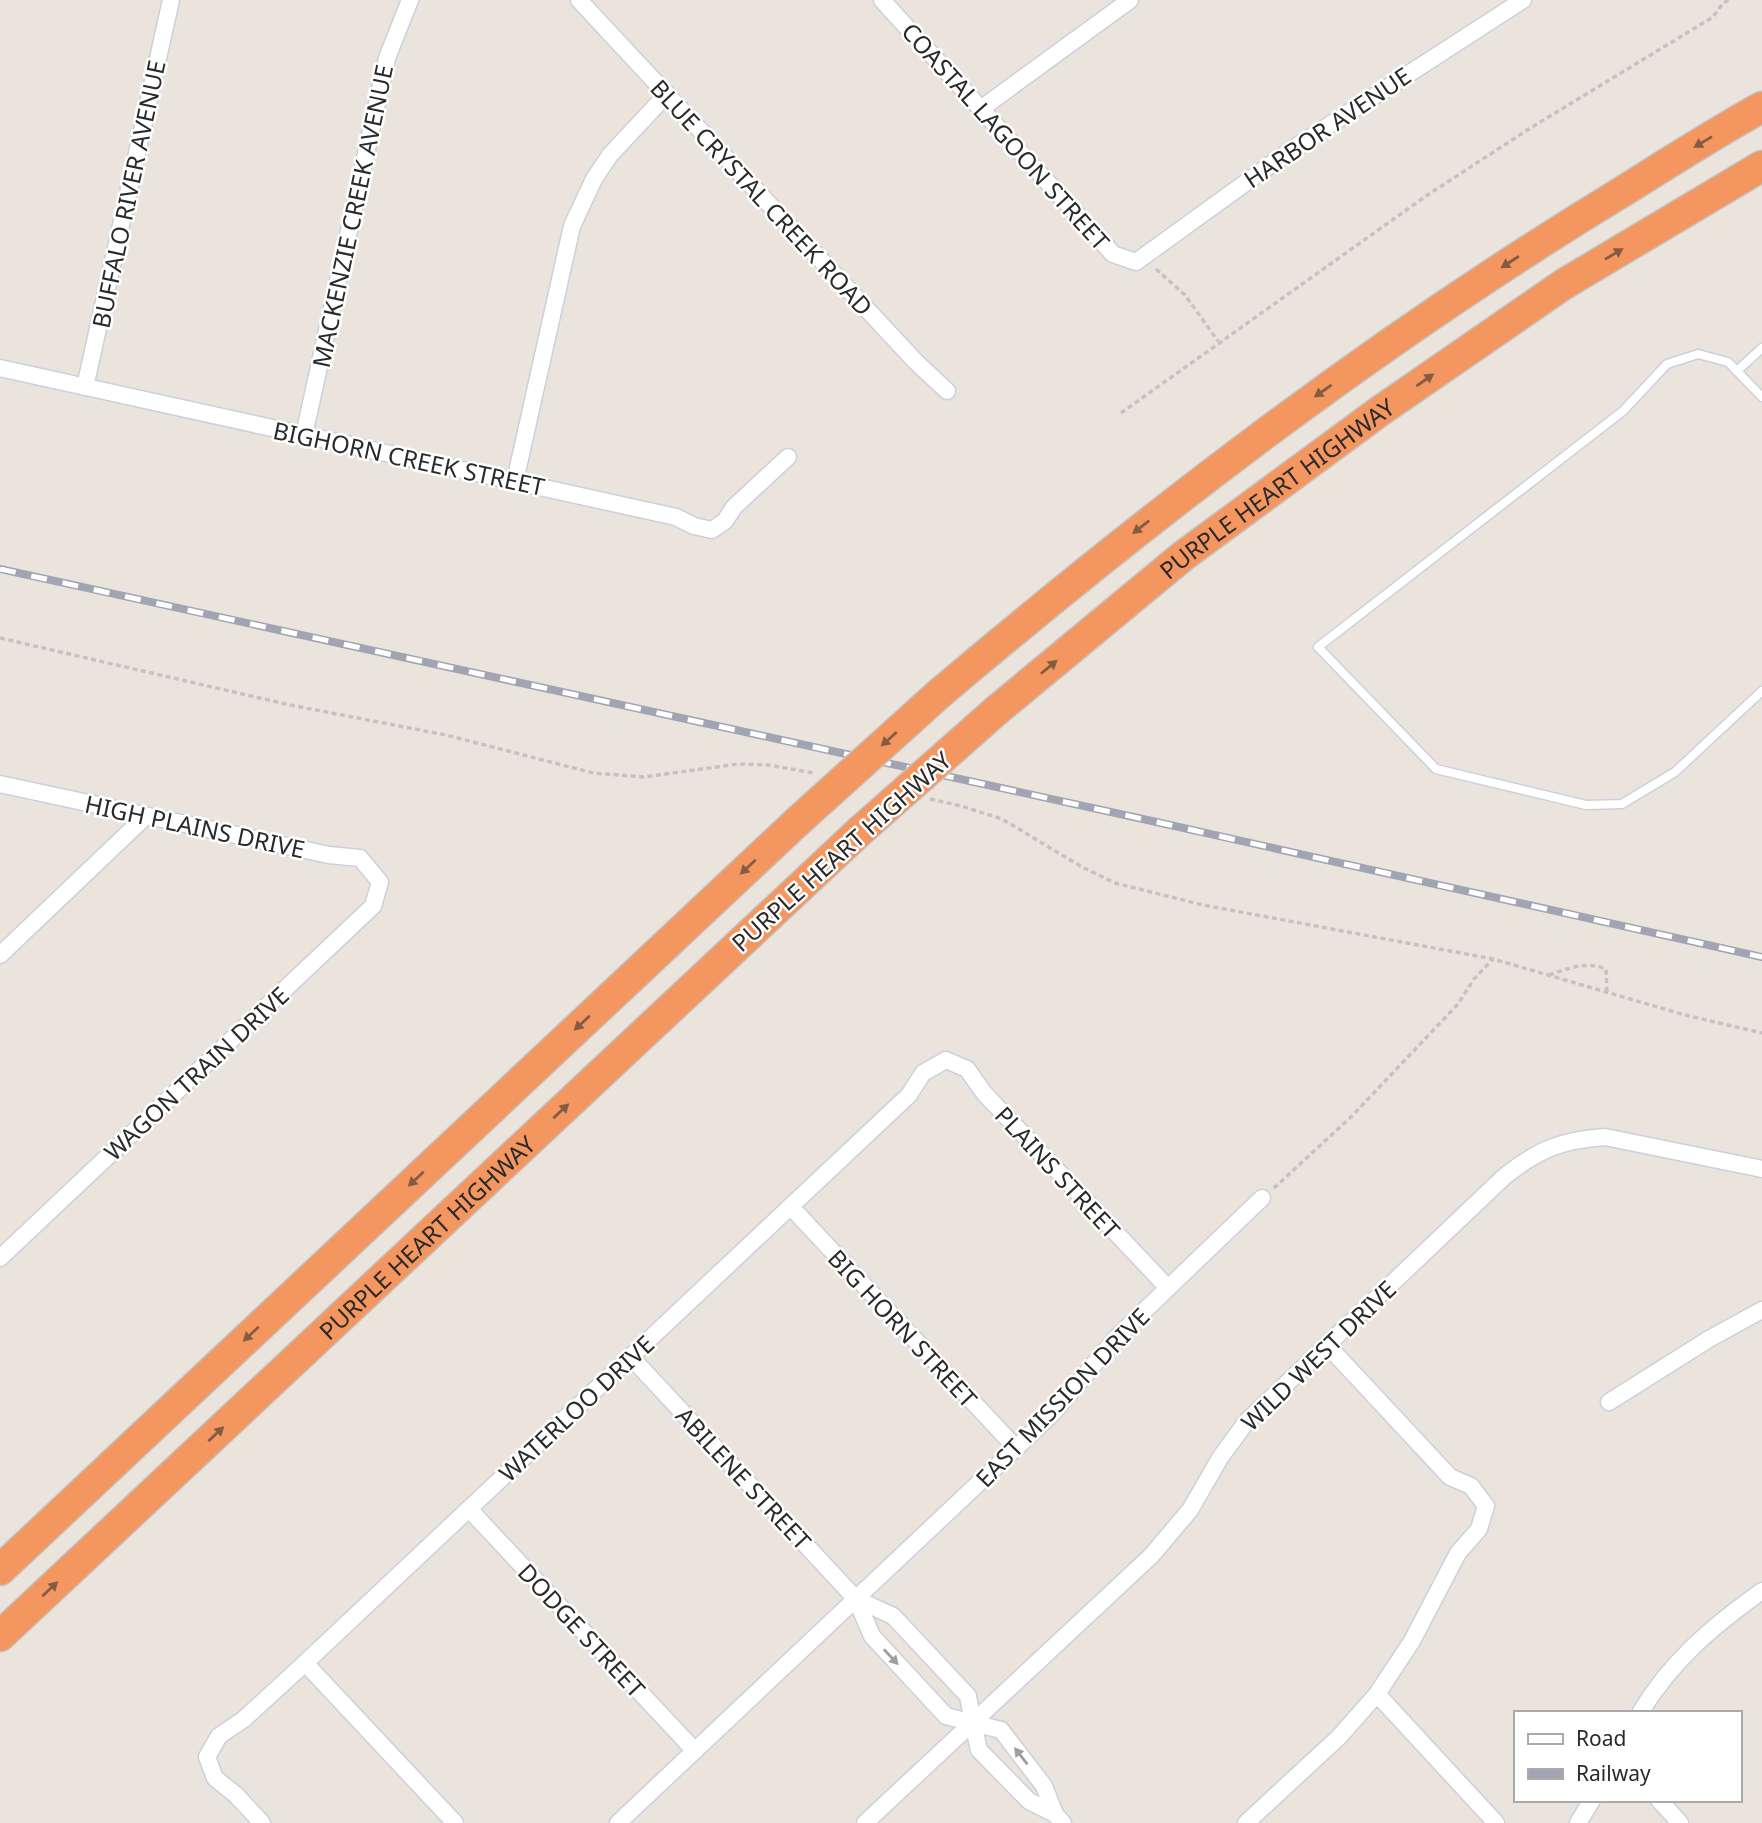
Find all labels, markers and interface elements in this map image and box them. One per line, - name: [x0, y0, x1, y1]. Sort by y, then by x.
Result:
- street label: COASTAL LAGOON STREET: [895, 15, 1118, 257]
- street label: BUFFALO RIVER AVENUE: [83, 57, 173, 331]
- street label: HARBOR AVENUE: [1237, 59, 1417, 195]
- street label: MACKENZIE CREEK AVENUE: [304, 62, 400, 370]
- street label: BLUE CRYSTAL CREEK ROAD: [644, 72, 880, 322]
- one-way arrow: [1694, 135, 1713, 148]
- one-way arrow: [1605, 248, 1624, 260]
- one-way arrow: [1501, 255, 1519, 269]
- one-way arrow: [1416, 373, 1434, 387]
- one-way arrow: [1314, 384, 1332, 398]
- street label: PURPLE HEART HIGHWAY: [1152, 390, 1401, 586]
- street label: BIGHORN CREEK STREET: [270, 413, 548, 503]
- one-way arrow: [1132, 520, 1150, 535]
- one-way arrow: [1040, 659, 1058, 674]
- one-way arrow: [881, 730, 898, 746]
- street label: PURPLE HEART HIGHWAY: [724, 743, 958, 959]
- street label: HIGH PLAINS DRIVE: [82, 787, 308, 865]
- one-way arrow: [740, 859, 757, 875]
- street label: WAGON TRAIN DRIVE: [96, 979, 296, 1167]
- one-way arrow: [573, 1015, 591, 1031]
- street label: PLAINS STREET: [988, 1099, 1128, 1246]
- one-way arrow: [552, 1103, 570, 1119]
- street label: PURPLE HEART HIGHWAY: [311, 1127, 542, 1346]
- one-way arrow: [408, 1170, 425, 1187]
- street label: BIG HORN STREET: [821, 1242, 985, 1415]
- street label: WILD WEST DRIVE: [1233, 1272, 1403, 1438]
- street label: EAST MISSION DRIVE: [968, 1300, 1156, 1494]
- one-way arrow: [243, 1326, 260, 1342]
- street label: WATERLOO DRIVE: [491, 1327, 661, 1489]
- street label: ABILENE STREET: [669, 1399, 819, 1557]
- one-way arrow: [207, 1426, 224, 1442]
- street label: DODGE STREET: [511, 1556, 653, 1705]
- one-way arrow: [41, 1581, 59, 1597]
- one-way arrow: [883, 1648, 899, 1666]
- legend: [1514, 1711, 1741, 1802]
- text: Road: [1576, 1724, 1626, 1752]
- one-way arrow: [1013, 1747, 1028, 1765]
- text: Railway: [1576, 1759, 1651, 1787]

